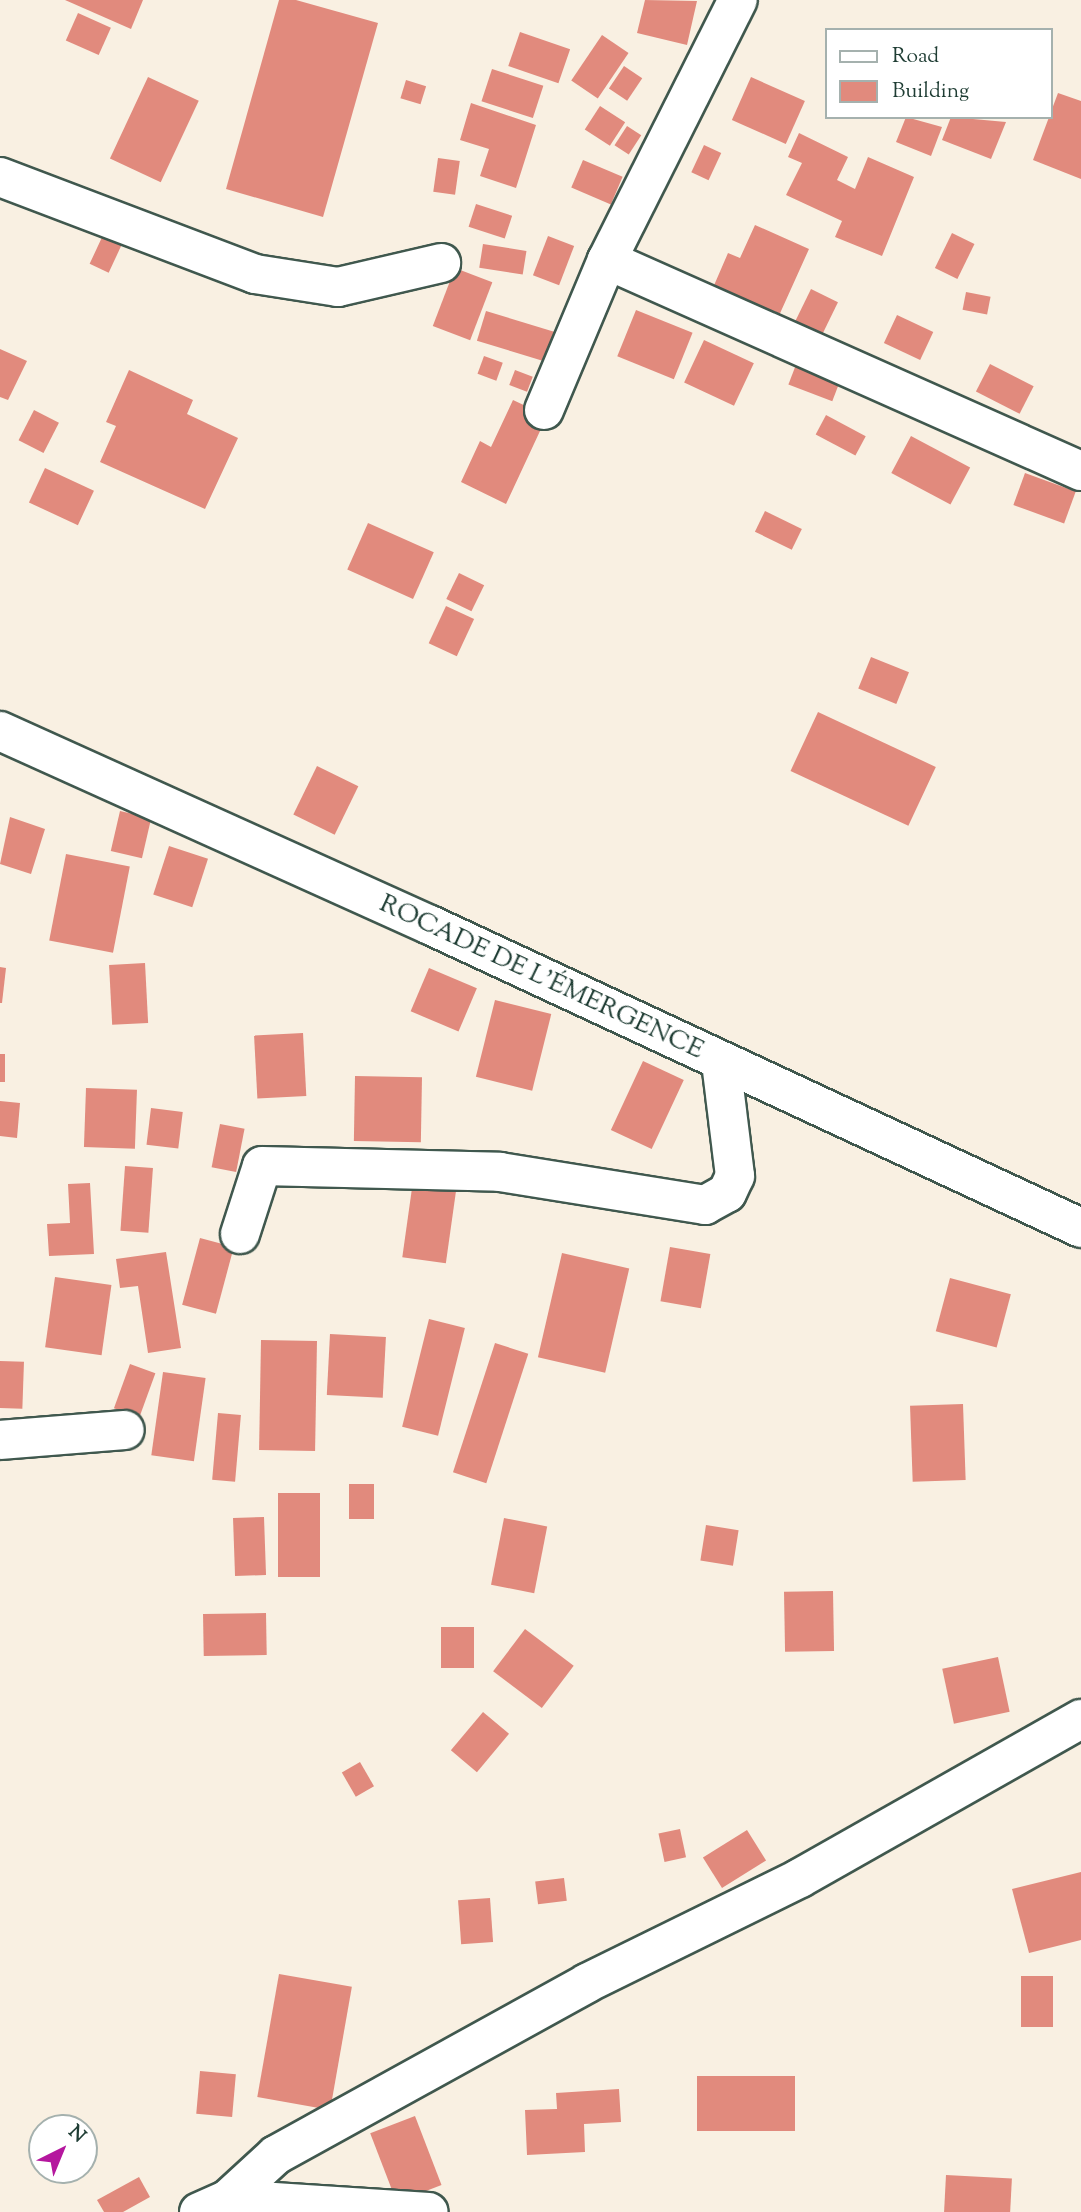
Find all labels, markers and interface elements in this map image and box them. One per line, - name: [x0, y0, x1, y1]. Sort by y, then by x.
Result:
- legend: [825, 28, 1053, 119]
- text: Road: [892, 42, 939, 72]
- text: Building: [892, 77, 969, 107]
- street label: ROCADE DE L'ÉMERGENCE: [374, 889, 708, 1067]
- north arrow: [28, 2114, 98, 2184]
- text: N: [62, 2120, 91, 2150]

